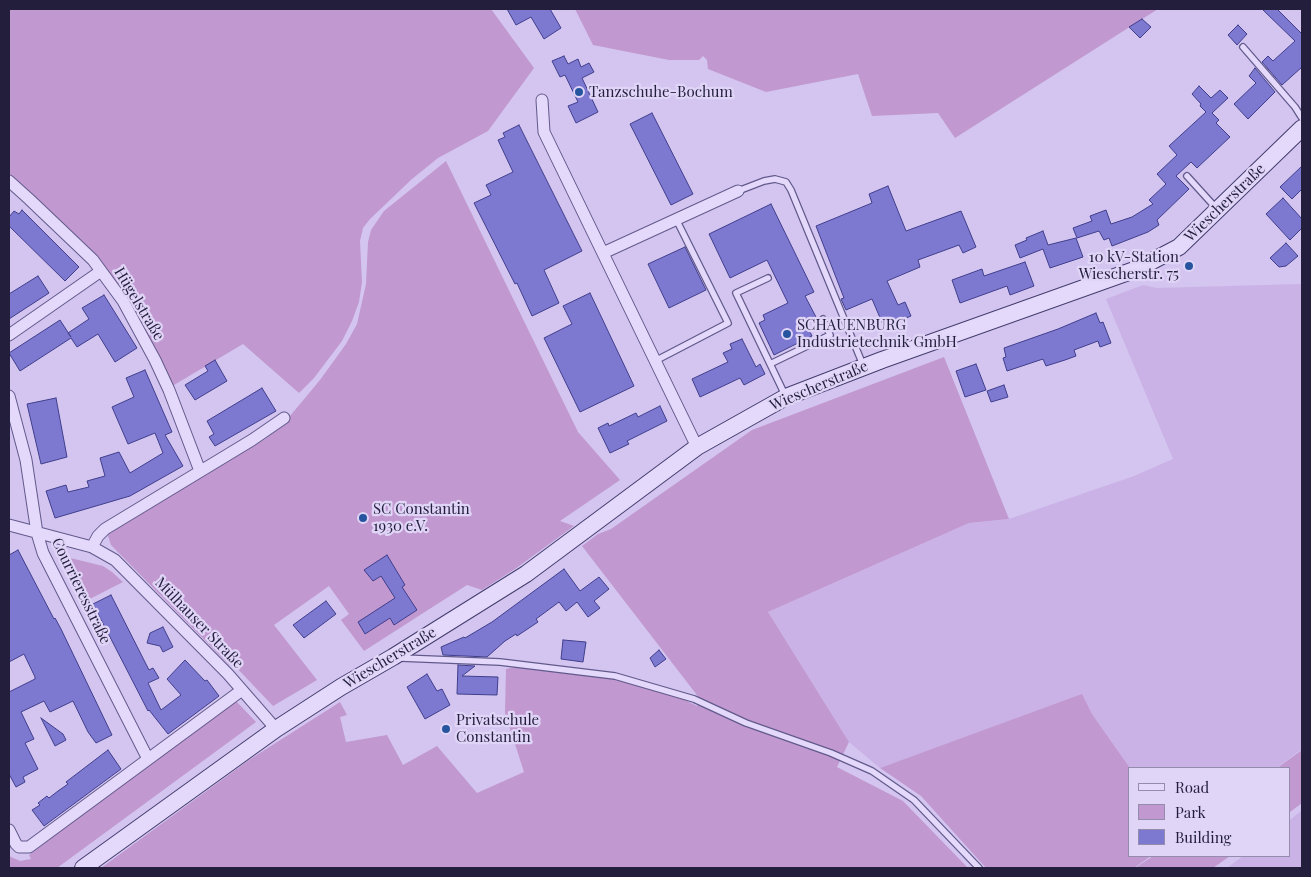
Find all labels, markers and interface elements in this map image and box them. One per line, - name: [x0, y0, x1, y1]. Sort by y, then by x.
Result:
- place label: Tanzschuhe-Bochum: [589, 83, 733, 101]
- marker: Tanzschuhe-Bochum: [573, 86, 585, 98]
- street label: Wiescherstraße: [1181, 160, 1269, 246]
- place label: 10 kV-Station Wiescherstr. 75: [1079, 248, 1179, 283]
- marker: 10 kV-Station Wiescherstr. 75: [1183, 260, 1195, 272]
- street label: Hügelstraße: [110, 264, 168, 344]
- place label: SCHAUENBURG Industrietechnik GmbH: [797, 316, 957, 351]
- marker: SCHAUENBURG Industrietechnik GmbH: [781, 328, 793, 340]
- street label: Wiescherstraße: [767, 357, 871, 415]
- place label: SC Constantin 1930 e.V.: [373, 500, 470, 535]
- marker: SC Constantin 1930 e.V.: [357, 512, 369, 524]
- street label: Courrieresstraße: [48, 535, 114, 647]
- street label: Mülhauser Straße: [151, 574, 247, 672]
- street label: Wiescherstraße: [340, 623, 440, 693]
- place label: Privatschule Constantin: [456, 711, 539, 746]
- marker: Privatschule Constantin: [440, 723, 452, 735]
- legend: [1128, 767, 1291, 857]
- text: Road: [1175, 777, 1209, 797]
- text: Park: [1175, 802, 1206, 822]
- text: Building: [1175, 827, 1231, 847]

